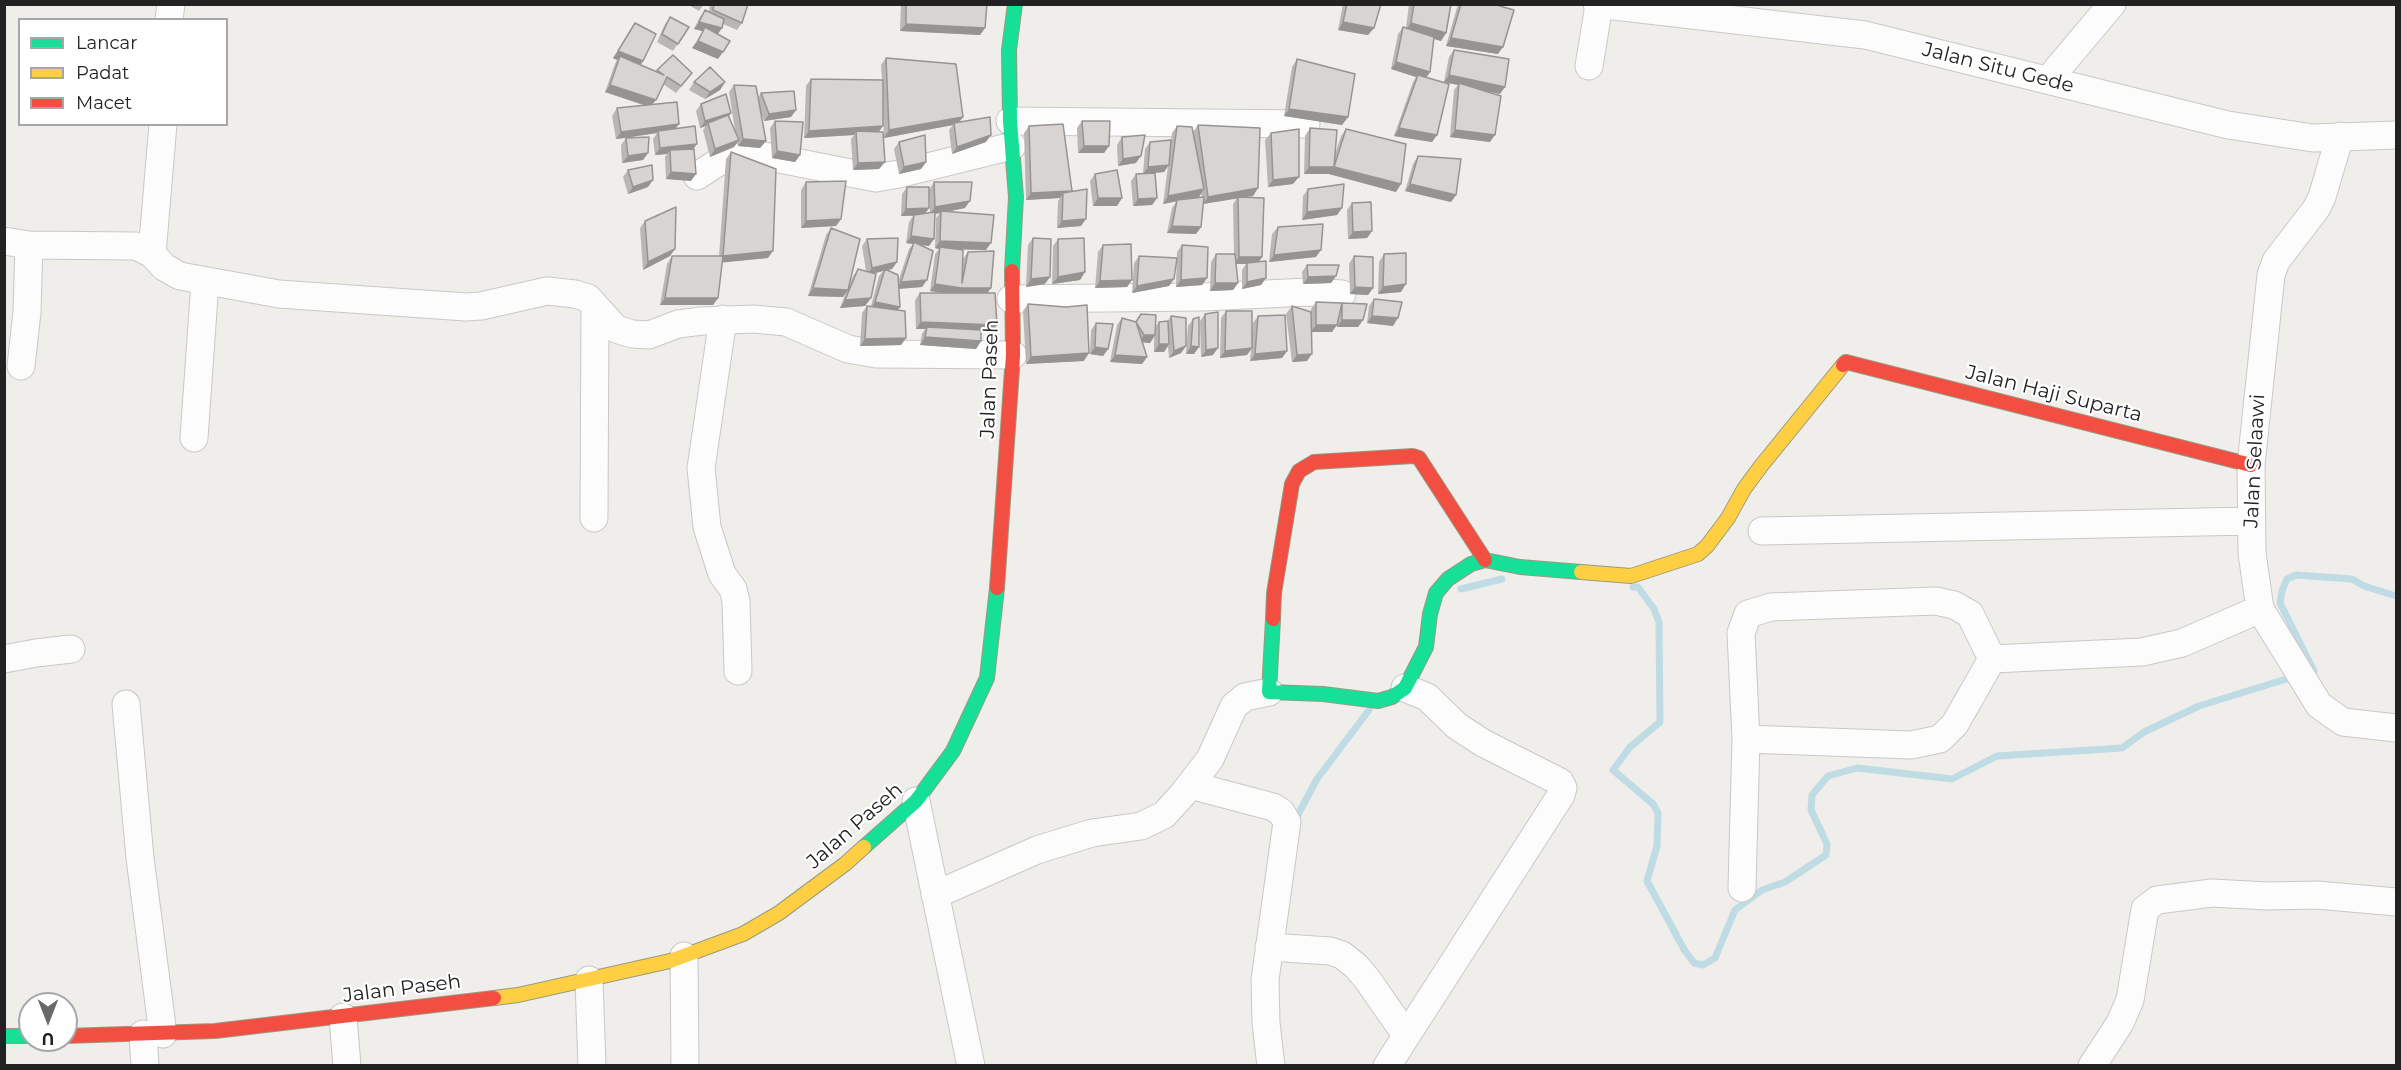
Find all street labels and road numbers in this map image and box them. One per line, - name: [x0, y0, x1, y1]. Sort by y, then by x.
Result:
- street label: Jalan Situ Gede: [1920, 38, 2076, 98]
- street label: Jalan Paseh: [976, 319, 1004, 439]
- street label: Jalan Haji Suparta: [1963, 360, 2145, 428]
- street label: Jalan Selaawi: [2240, 394, 2270, 528]
- street label: Jalan Paseh: [802, 778, 908, 874]
- street label: Jalan Paseh: [341, 970, 463, 1008]

